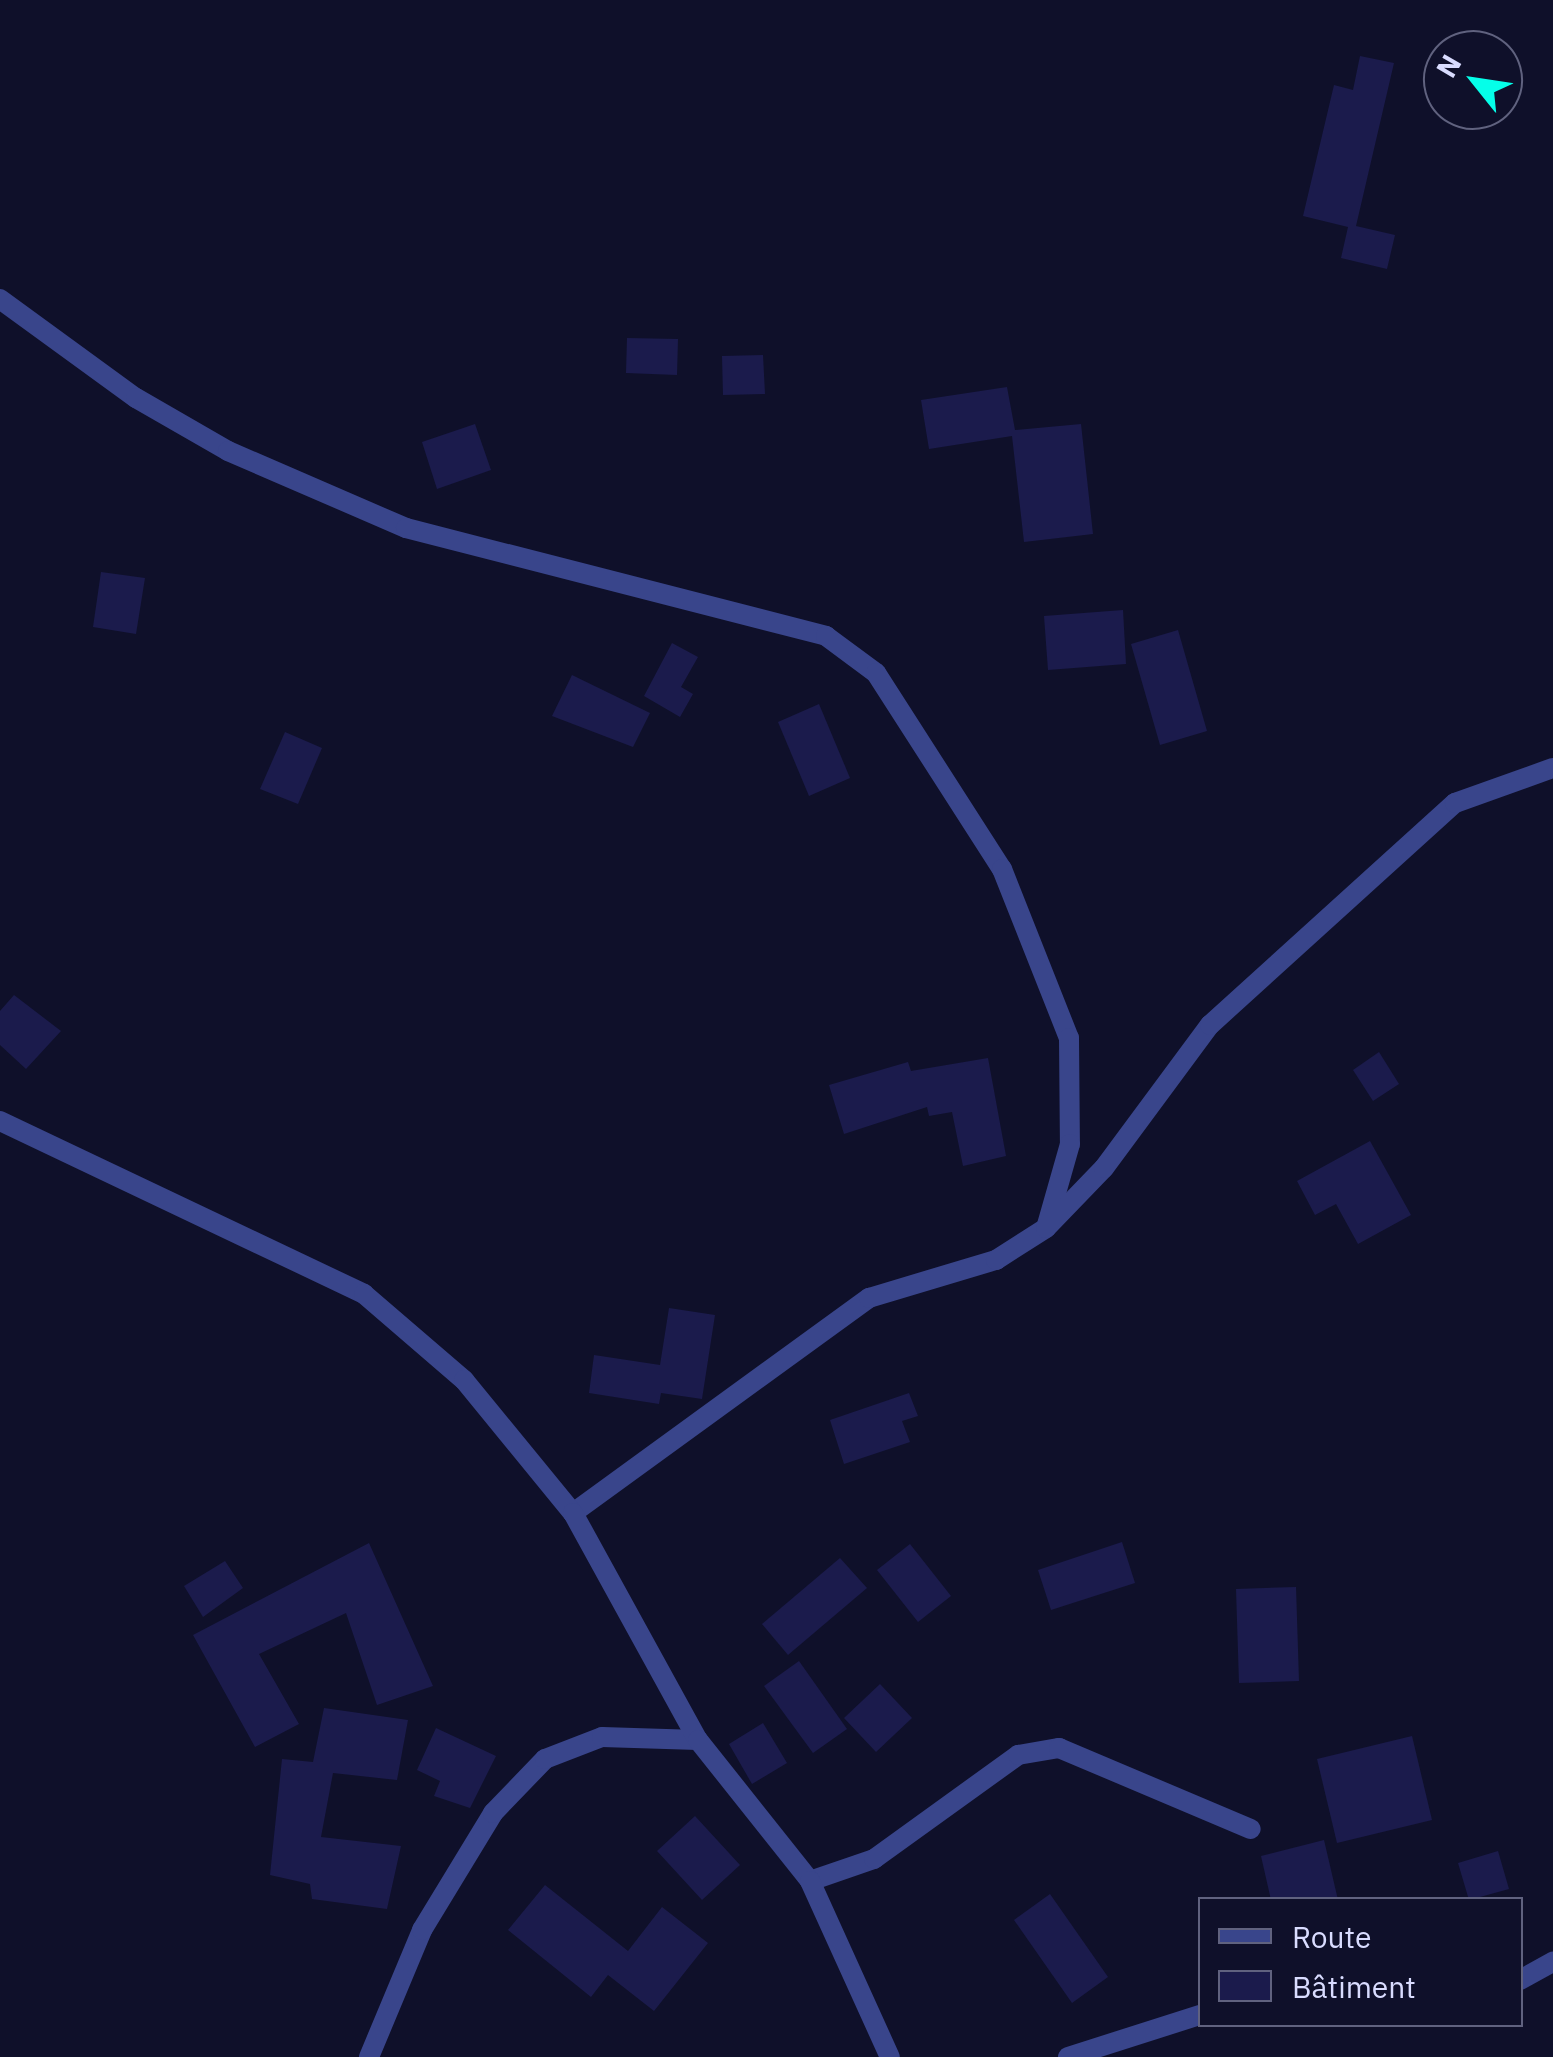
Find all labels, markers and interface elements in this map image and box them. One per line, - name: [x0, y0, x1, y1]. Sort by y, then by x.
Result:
- north arrow: [1423, 30, 1523, 130]
- text: N: [1427, 48, 1469, 84]
- legend: [1198, 1897, 1523, 2027]
- text: Route: [1292, 1917, 1371, 1956]
- text: Bâtiment: [1292, 1967, 1416, 2006]

